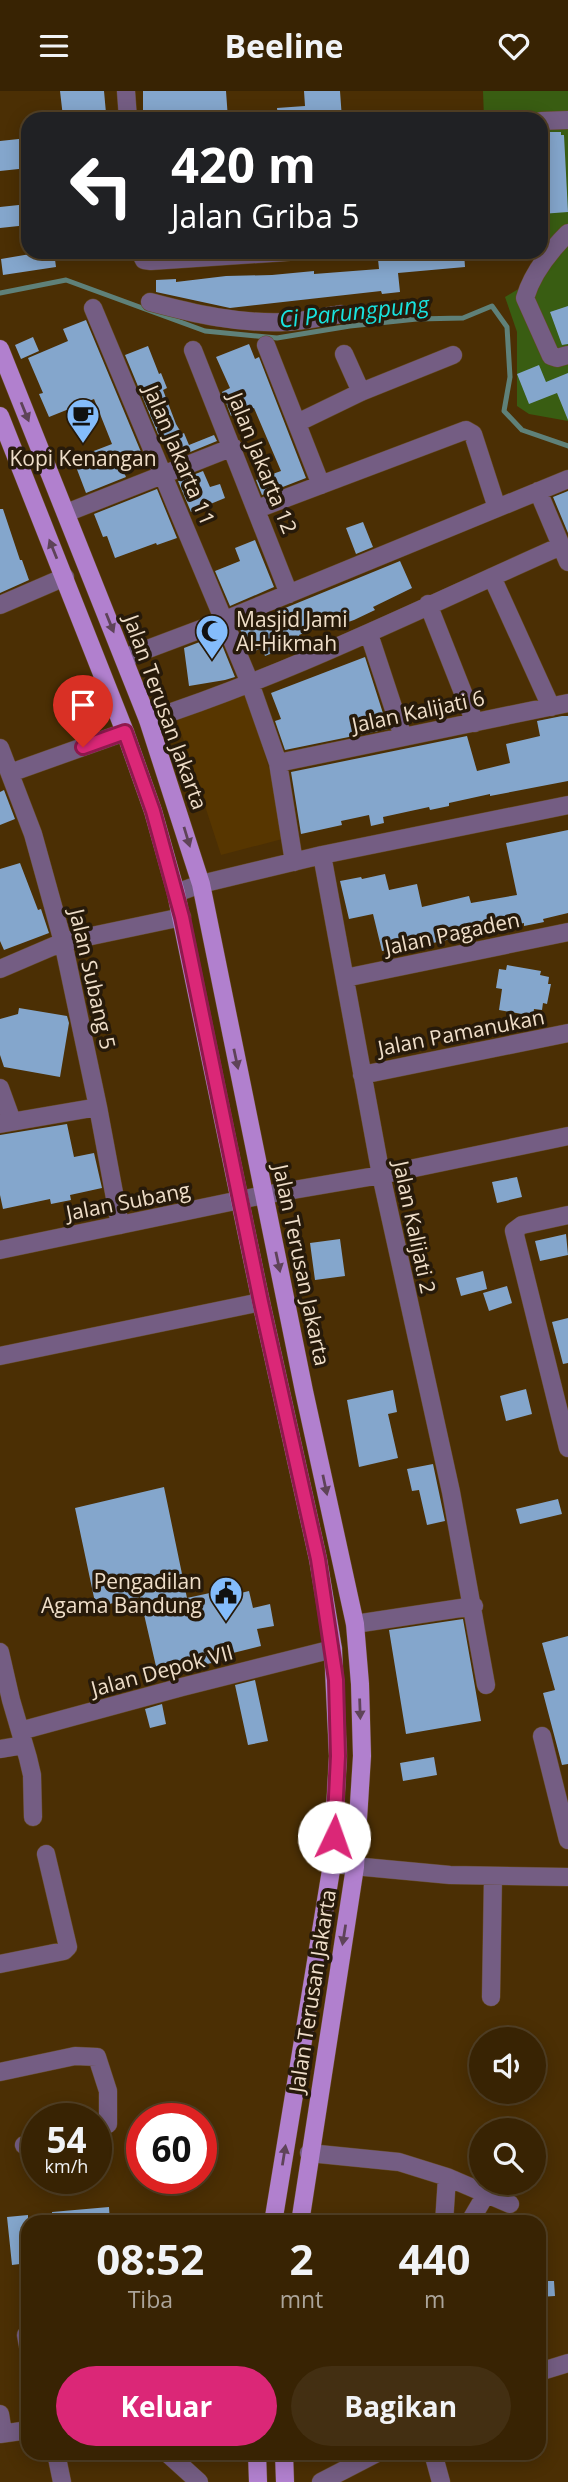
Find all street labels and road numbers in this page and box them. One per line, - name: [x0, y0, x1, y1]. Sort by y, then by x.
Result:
- street label: Jalan Jakarta 11: [137, 379, 222, 529]
- street label: Jalan Jakarta 12: [221, 386, 304, 538]
- street label: Jalan Terusan Jakarta: [117, 609, 214, 813]
- street label: Jalan Kalijati 6: [347, 683, 487, 739]
- street label: Jalan Subang 5: [63, 904, 123, 1052]
- street label: Jalan Pagaden: [380, 905, 522, 961]
- street label: Jalan Pamanukan: [373, 1002, 547, 1062]
- street label: Jalan Kalijati 2: [387, 1156, 443, 1296]
- street label: Jalan Terusan Jakarta: [267, 1160, 337, 1368]
- street label: Jalan Subang: [62, 1175, 192, 1227]
- street label: Jalan Depok VII: [86, 1638, 236, 1703]
- street label: Jalan Terusan Jakarta: [282, 1887, 342, 2097]

